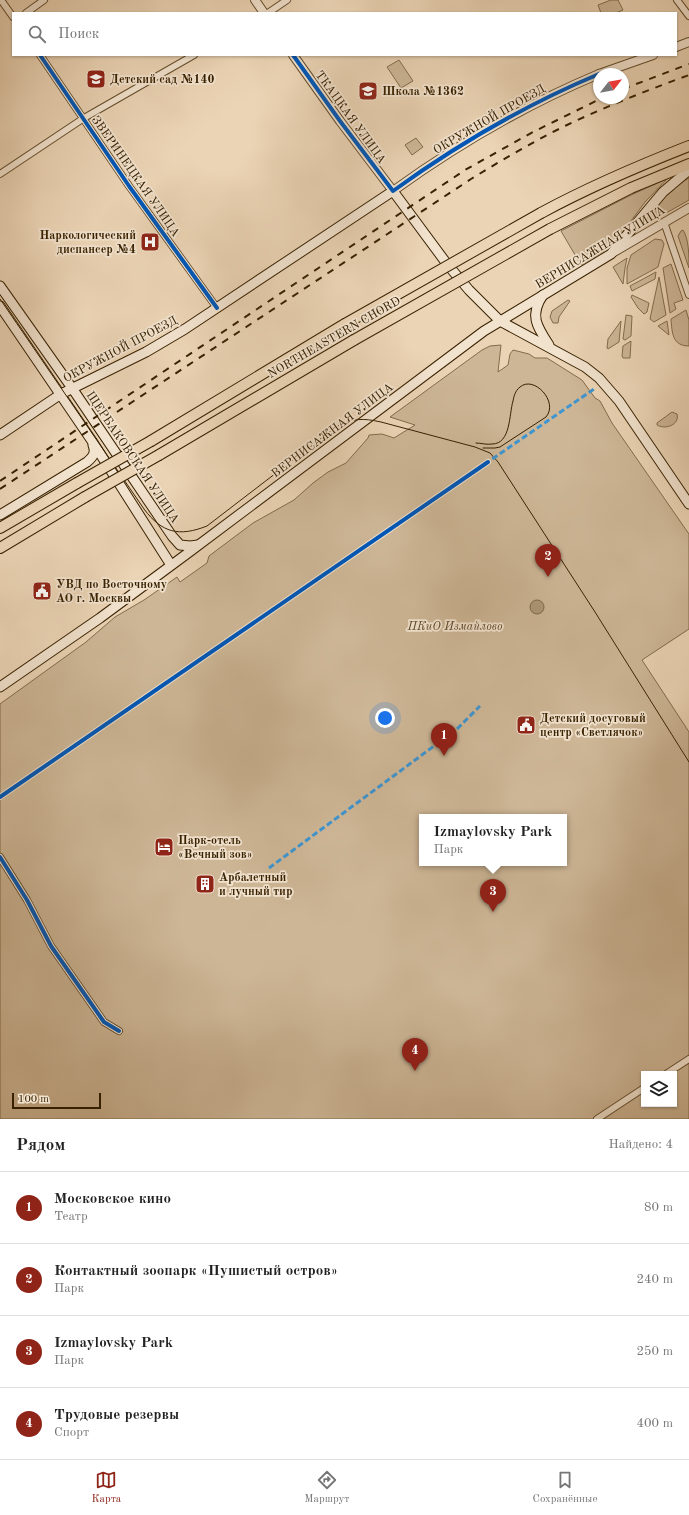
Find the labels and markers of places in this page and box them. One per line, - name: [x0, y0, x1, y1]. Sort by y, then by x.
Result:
- school or university icon: Детский сад №140: [85, 68, 107, 90]
- place label: Детский сад №140: [110, 74, 214, 86]
- school or university icon: Школа №1362: [357, 80, 379, 102]
- place label: Школа №1362: [382, 86, 464, 98]
- place label: Наркологический диспансер №4: [39, 230, 136, 256]
- hospital icon: Наркологический диспансер №4: [139, 231, 161, 253]
- pin: 2: [535, 544, 561, 577]
- place label: УВД по Восточному АО г. Москвы: [56, 579, 167, 605]
- public building icon: УВД по Восточному АО г. Москвы: [31, 580, 53, 602]
- place label: Детский досуговый центр «Светлячок»: [540, 713, 646, 739]
- public building icon: Детский досуговый центр «Светлячок»: [515, 714, 537, 736]
- pin: 1: [431, 723, 457, 756]
- place label: Парк-отель «Вечный зов»: [178, 835, 252, 861]
- hotel icon: Парк-отель «Вечный зов»: [153, 836, 175, 858]
- place label: Арбалетный и лучный тир: [219, 872, 292, 898]
- building icon: Арбалетный и лучный тир: [194, 873, 216, 895]
- pin: 3: [480, 879, 506, 912]
- pin: 4: [402, 1038, 428, 1071]

